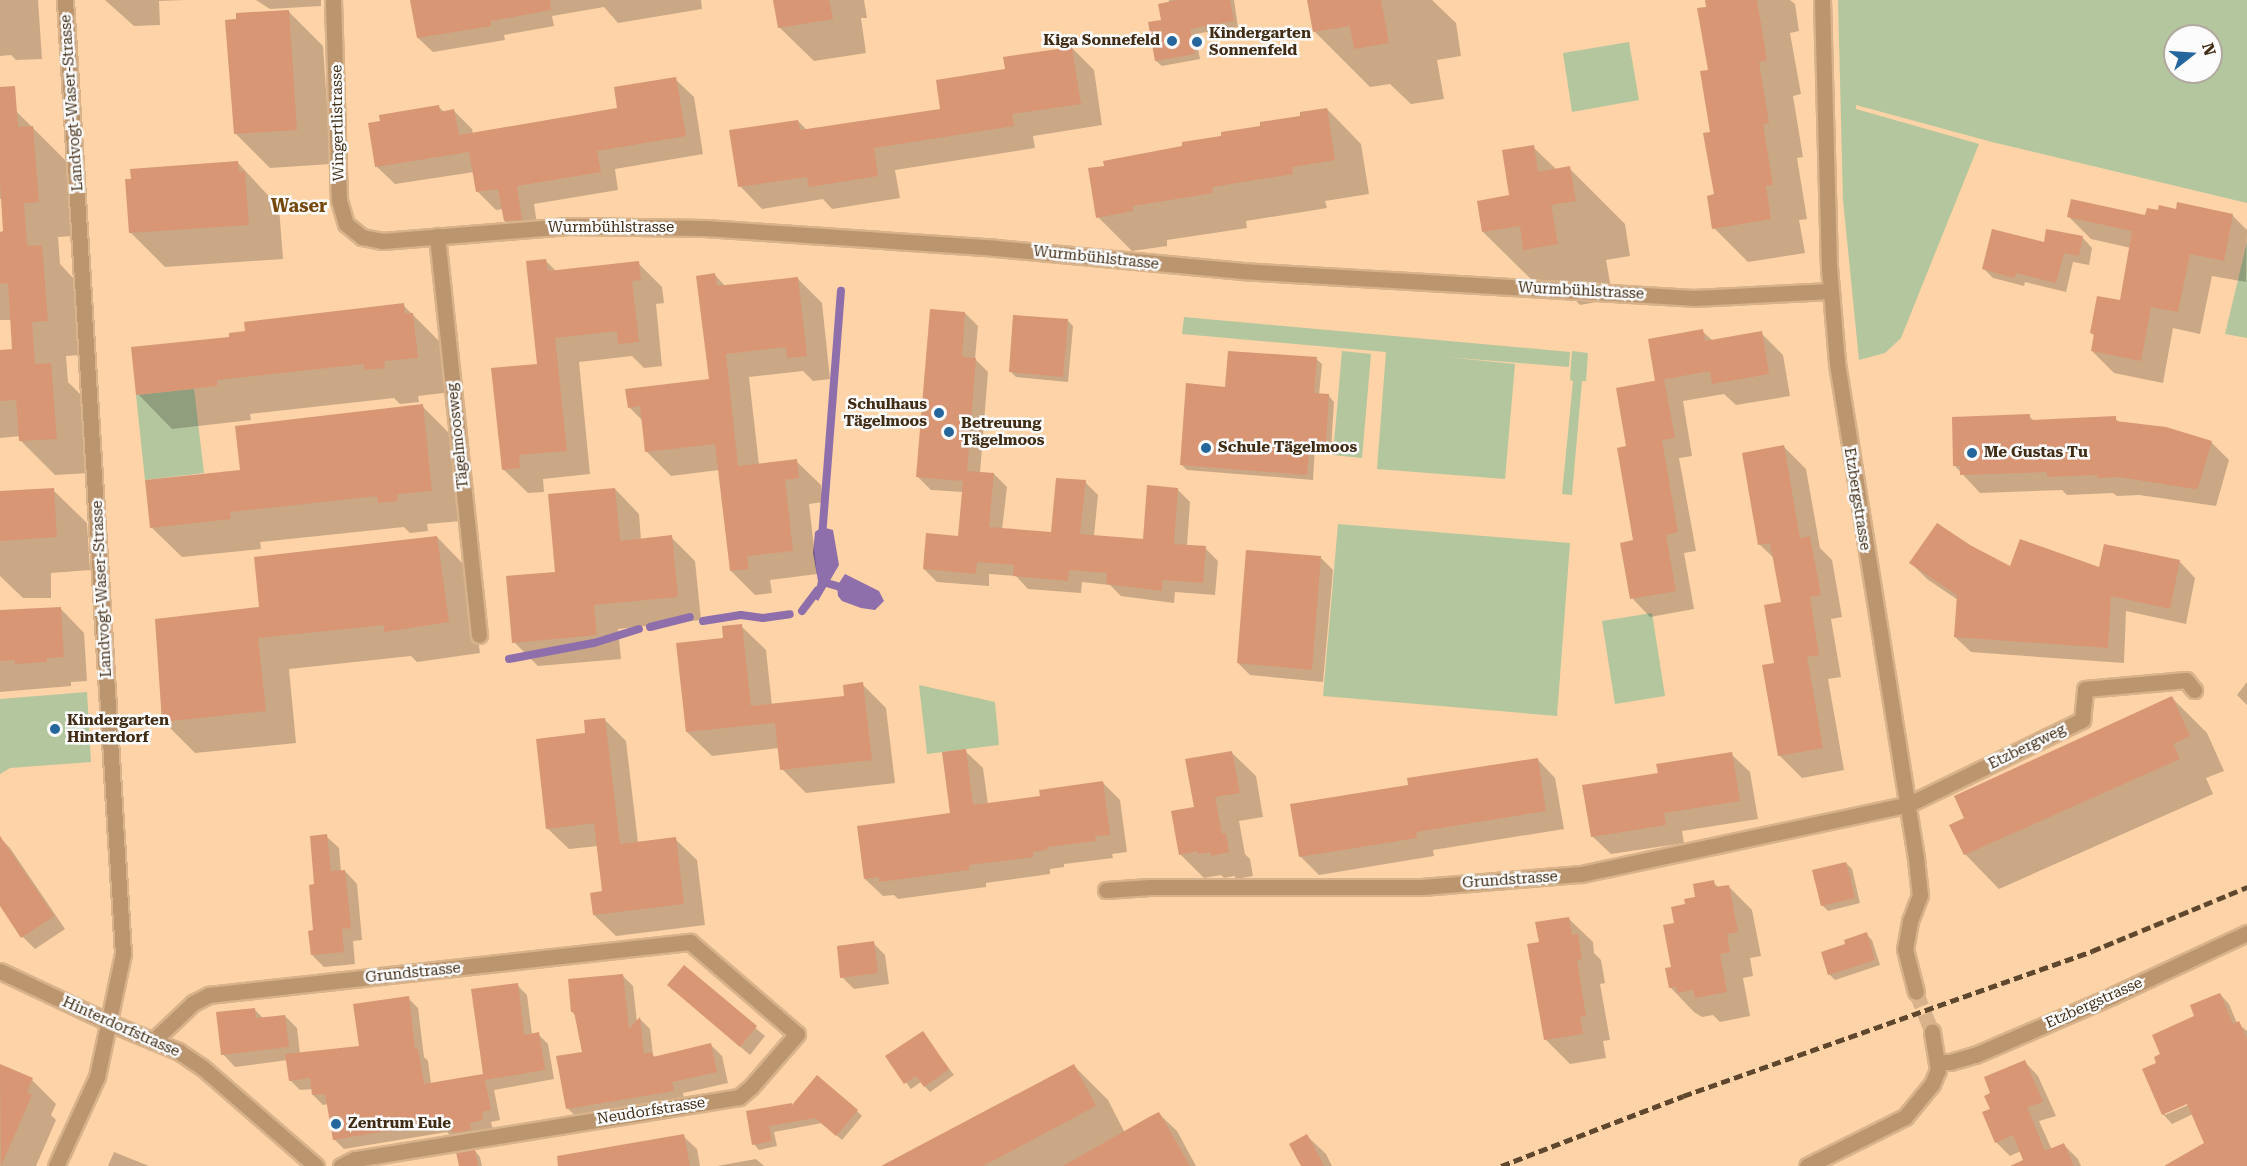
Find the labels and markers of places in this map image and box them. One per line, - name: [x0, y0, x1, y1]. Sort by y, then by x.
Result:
- place label: Kindergarten Sonnenfeld: [1209, 24, 1311, 59]
- place label: Kiga Sonnefeld: [1043, 32, 1160, 50]
- marker: Kiga Sonnefeld: [1165, 34, 1179, 48]
- marker: Kindergarten Sonnenfeld: [1190, 35, 1204, 49]
- place label: Schulhaus Tägelmoos: [844, 395, 927, 430]
- marker: Schulhaus Tägelmoos: [932, 406, 946, 420]
- place label: Betreuung Tägelmoos: [961, 414, 1044, 449]
- marker: Betreuung Tägelmoos: [942, 425, 956, 439]
- place label: Schule Tägelmoos: [1218, 439, 1357, 457]
- marker: Schule Tägelmoos: [1199, 441, 1213, 455]
- place label: Me Gustas Tu: [1984, 444, 2088, 462]
- marker: Me Gustas Tu: [1965, 446, 1979, 460]
- place label: Kindergarten Hinterdorf: [67, 711, 169, 746]
- marker: Kindergarten Hinterdorf: [48, 722, 62, 736]
- place label: Zentrum Eule: [348, 1115, 451, 1133]
- marker: Zentrum Eule: [329, 1117, 343, 1131]

